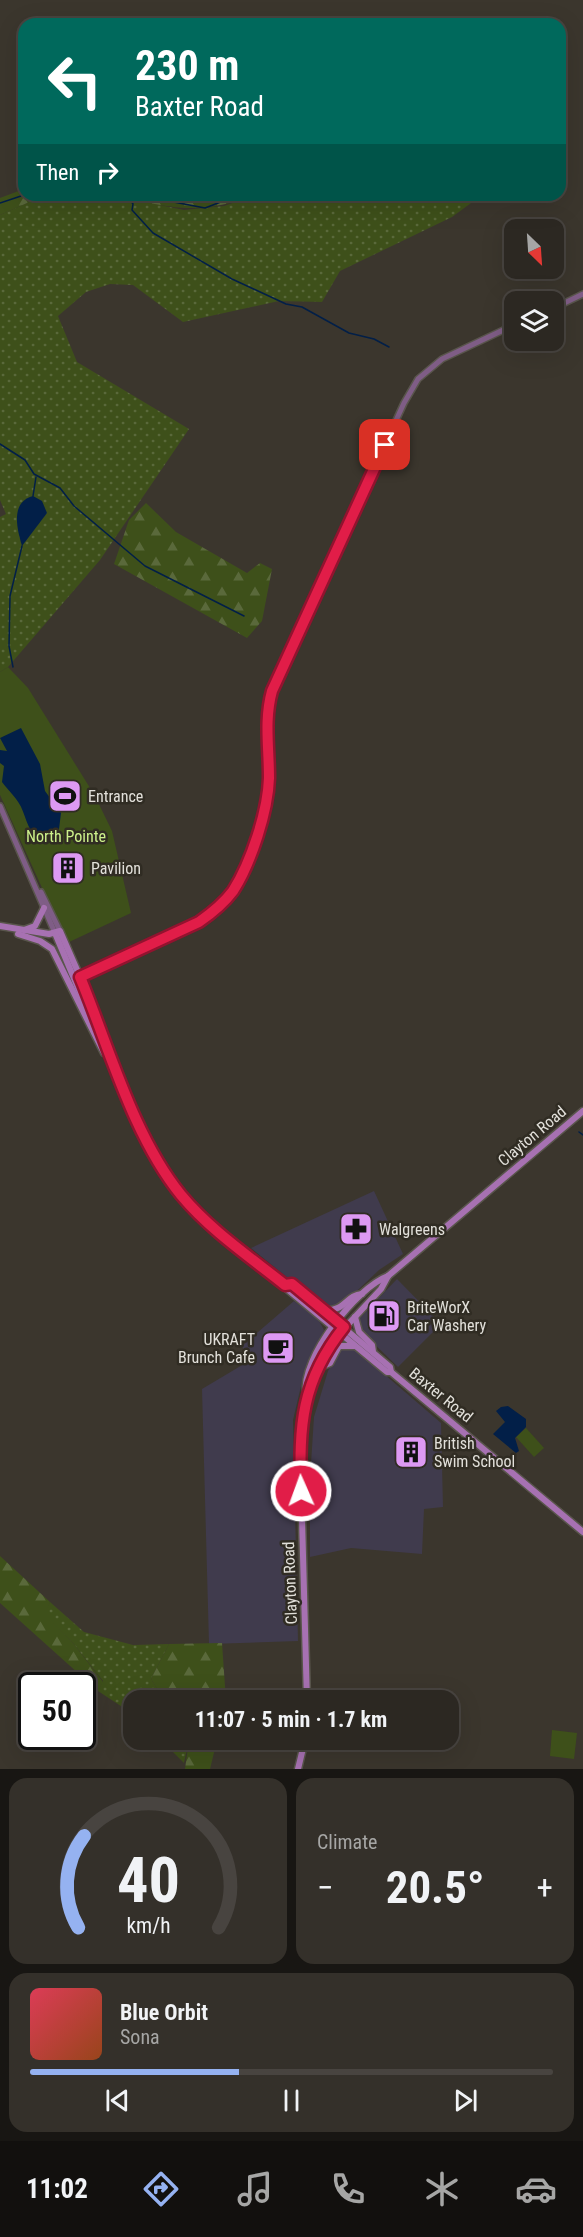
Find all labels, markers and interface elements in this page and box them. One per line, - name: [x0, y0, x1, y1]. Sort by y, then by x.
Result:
- text: 230 m: [135, 41, 240, 90]
- icon: left: [36, 42, 114, 120]
- text: Baxter Road: [135, 91, 264, 123]
- icon: right: [91, 156, 124, 189]
- text: Then: [36, 160, 79, 185]
- north arrow: [504, 219, 564, 279]
- map controls: [504, 219, 564, 351]
- button: layers: [504, 291, 564, 351]
- pin: [359, 419, 410, 470]
- icon: arrive: [368, 428, 401, 461]
- sports icon: Entrance: [47, 778, 83, 814]
- place label: Entrance: [88, 787, 143, 806]
- park label: North Pointe: [26, 827, 106, 846]
- building icon: Pavilion: [50, 850, 86, 886]
- place label: Pavilion: [91, 859, 141, 878]
- street label: Clayton Road: [494, 1102, 570, 1170]
- pharmacy icon: Walgreens: [338, 1211, 374, 1247]
- place label: Walgreens: [379, 1220, 445, 1239]
- fuel station icon: BriteWorX Car Washery: [366, 1298, 402, 1334]
- place label: BriteWorX Car Washery: [407, 1298, 486, 1335]
- place label: UKRAFT Brunch Cafe: [178, 1330, 255, 1367]
- cafe icon: UKRAFT Brunch Cafe: [260, 1330, 296, 1366]
- street label: Baxter Road: [405, 1364, 477, 1426]
- building icon: British Swim School: [393, 1434, 429, 1470]
- place label: British Swim School: [434, 1434, 515, 1471]
- position arrow: [269, 1459, 333, 1523]
- street label: Clayton Road: [279, 1541, 301, 1625]
- speed limit sign: 50: [18, 1672, 96, 1750]
- text: 11:07 · 5 min · 1.7 km: [195, 1707, 387, 1732]
- text: Climate: [317, 1830, 377, 1854]
- text: 40: [116, 1844, 180, 1917]
- text: 20.5°: [386, 1861, 484, 1914]
- text: −: [317, 1868, 334, 1907]
- text: +: [537, 1868, 553, 1907]
- text: km/h: [126, 1913, 170, 1938]
- text: Blue Orbit: [120, 2000, 208, 2025]
- text: Sona: [120, 2025, 160, 2049]
- icon: previous: [101, 2084, 134, 2117]
- icon: pause: [275, 2084, 308, 2117]
- icon: next: [449, 2084, 482, 2117]
- icon: directions: [140, 2168, 182, 2210]
- icon: music: [234, 2168, 276, 2210]
- icon: phone: [327, 2168, 369, 2210]
- icon: climate: [421, 2168, 463, 2210]
- icon: car: [515, 2168, 557, 2210]
- text: 11:02: [26, 2173, 88, 2205]

